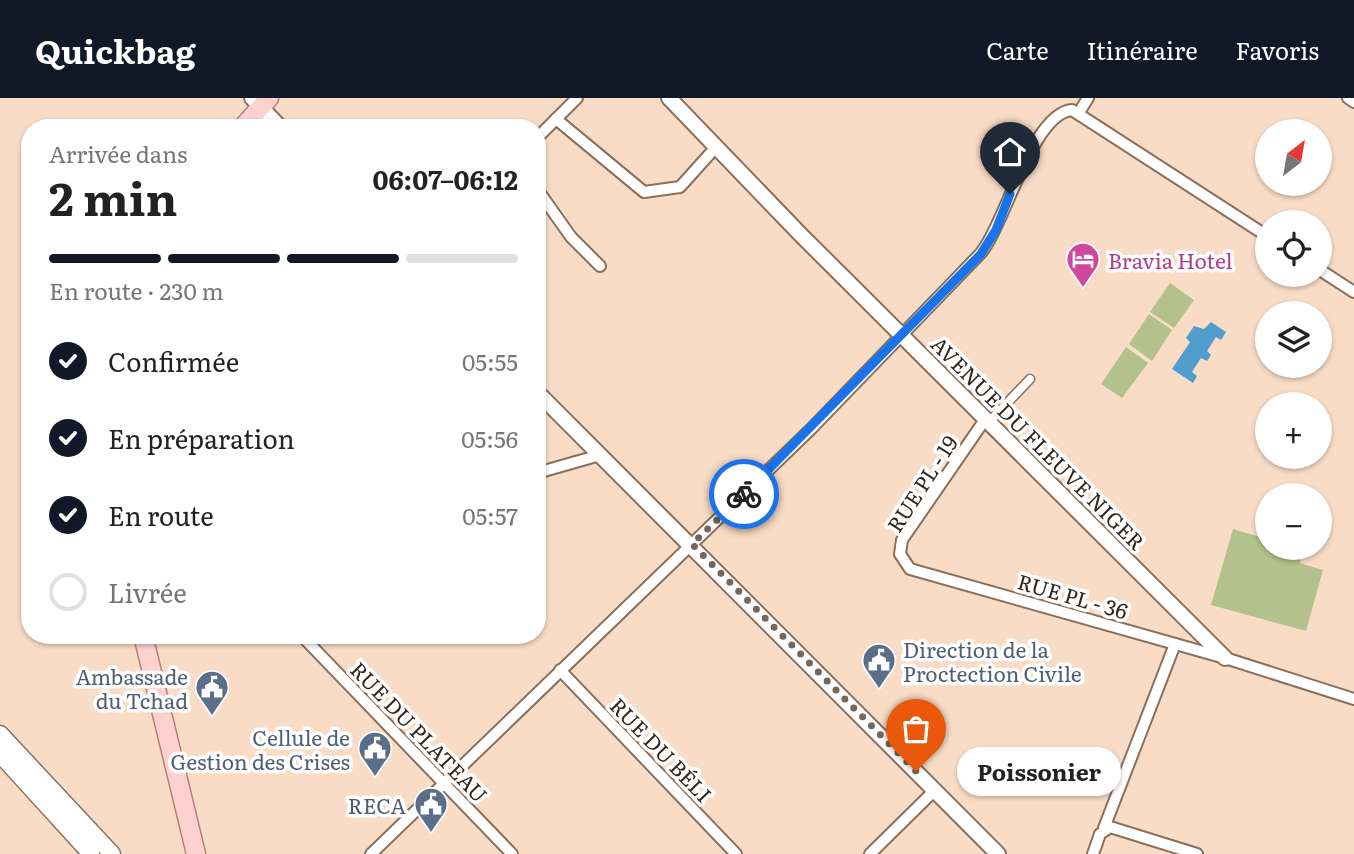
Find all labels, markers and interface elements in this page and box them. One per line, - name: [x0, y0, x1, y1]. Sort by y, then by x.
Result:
- text: Quickbag: [35, 25, 195, 74]
- text: Carte: [986, 32, 1049, 67]
- text: Itinéraire: [1087, 32, 1198, 67]
- text: Favoris: [1236, 32, 1319, 67]
- north arrow: [1255, 119, 1332, 196]
- map controls: [1255, 119, 1332, 560]
- pin: [980, 122, 1040, 194]
- icon: home: [991, 133, 1029, 171]
- text: Arrivée dans: [49, 136, 187, 170]
- text: 06:07–06:12: [372, 159, 518, 198]
- text: 2 min: [49, 162, 178, 230]
- button: locate: [1255, 210, 1332, 287]
- hotel icon: Bravia Hotel: [1064, 240, 1102, 289]
- place label: Bravia Hotel: [1108, 244, 1233, 275]
- text: En route · 230 m: [49, 273, 224, 307]
- button: layers: [1255, 301, 1332, 378]
- street label: AVENUE DU FLEUVE NIGER: [925, 328, 1153, 556]
- text: Confirmée: [108, 341, 239, 380]
- icon: check: [49, 342, 87, 380]
- text: 05:55: [462, 344, 518, 378]
- button: +: [1255, 392, 1332, 469]
- text: En préparation: [108, 418, 295, 457]
- icon: check: [49, 419, 87, 457]
- text: 05:56: [461, 421, 518, 455]
- street label: RUE PL - 19: [878, 428, 964, 538]
- courier: [709, 459, 779, 529]
- icon: bike: [725, 475, 763, 513]
- button: −: [1255, 483, 1332, 560]
- text: En route: [108, 495, 214, 534]
- icon: check: [49, 496, 87, 534]
- text: 05:57: [462, 498, 518, 532]
- street label: RUE PL - 36: [1014, 565, 1132, 625]
- text: Livrée: [108, 572, 187, 611]
- place label: Direction de la Proctection Civile: [903, 633, 1082, 688]
- public building icon: Direction de la Proctection Civile: [860, 641, 898, 690]
- street label: RUE DU PLATEAU: [345, 654, 495, 808]
- place label: Ambassade du Tchad: [76, 660, 188, 715]
- public building icon: Ambassade du Tchad: [193, 668, 231, 717]
- street label: RUE DU BÉLI: [604, 690, 720, 808]
- pin: [886, 699, 946, 771]
- icon: bag: [897, 710, 935, 748]
- place label: Cellule de Gestion des Crises: [171, 721, 350, 776]
- public building icon: Cellule de Gestion des Crises: [356, 729, 394, 778]
- callout: Poissonier: [958, 746, 1122, 796]
- text: Poissonier: [977, 754, 1101, 788]
- public building icon: RECA: [412, 785, 450, 834]
- place label: RECA: [348, 789, 407, 820]

